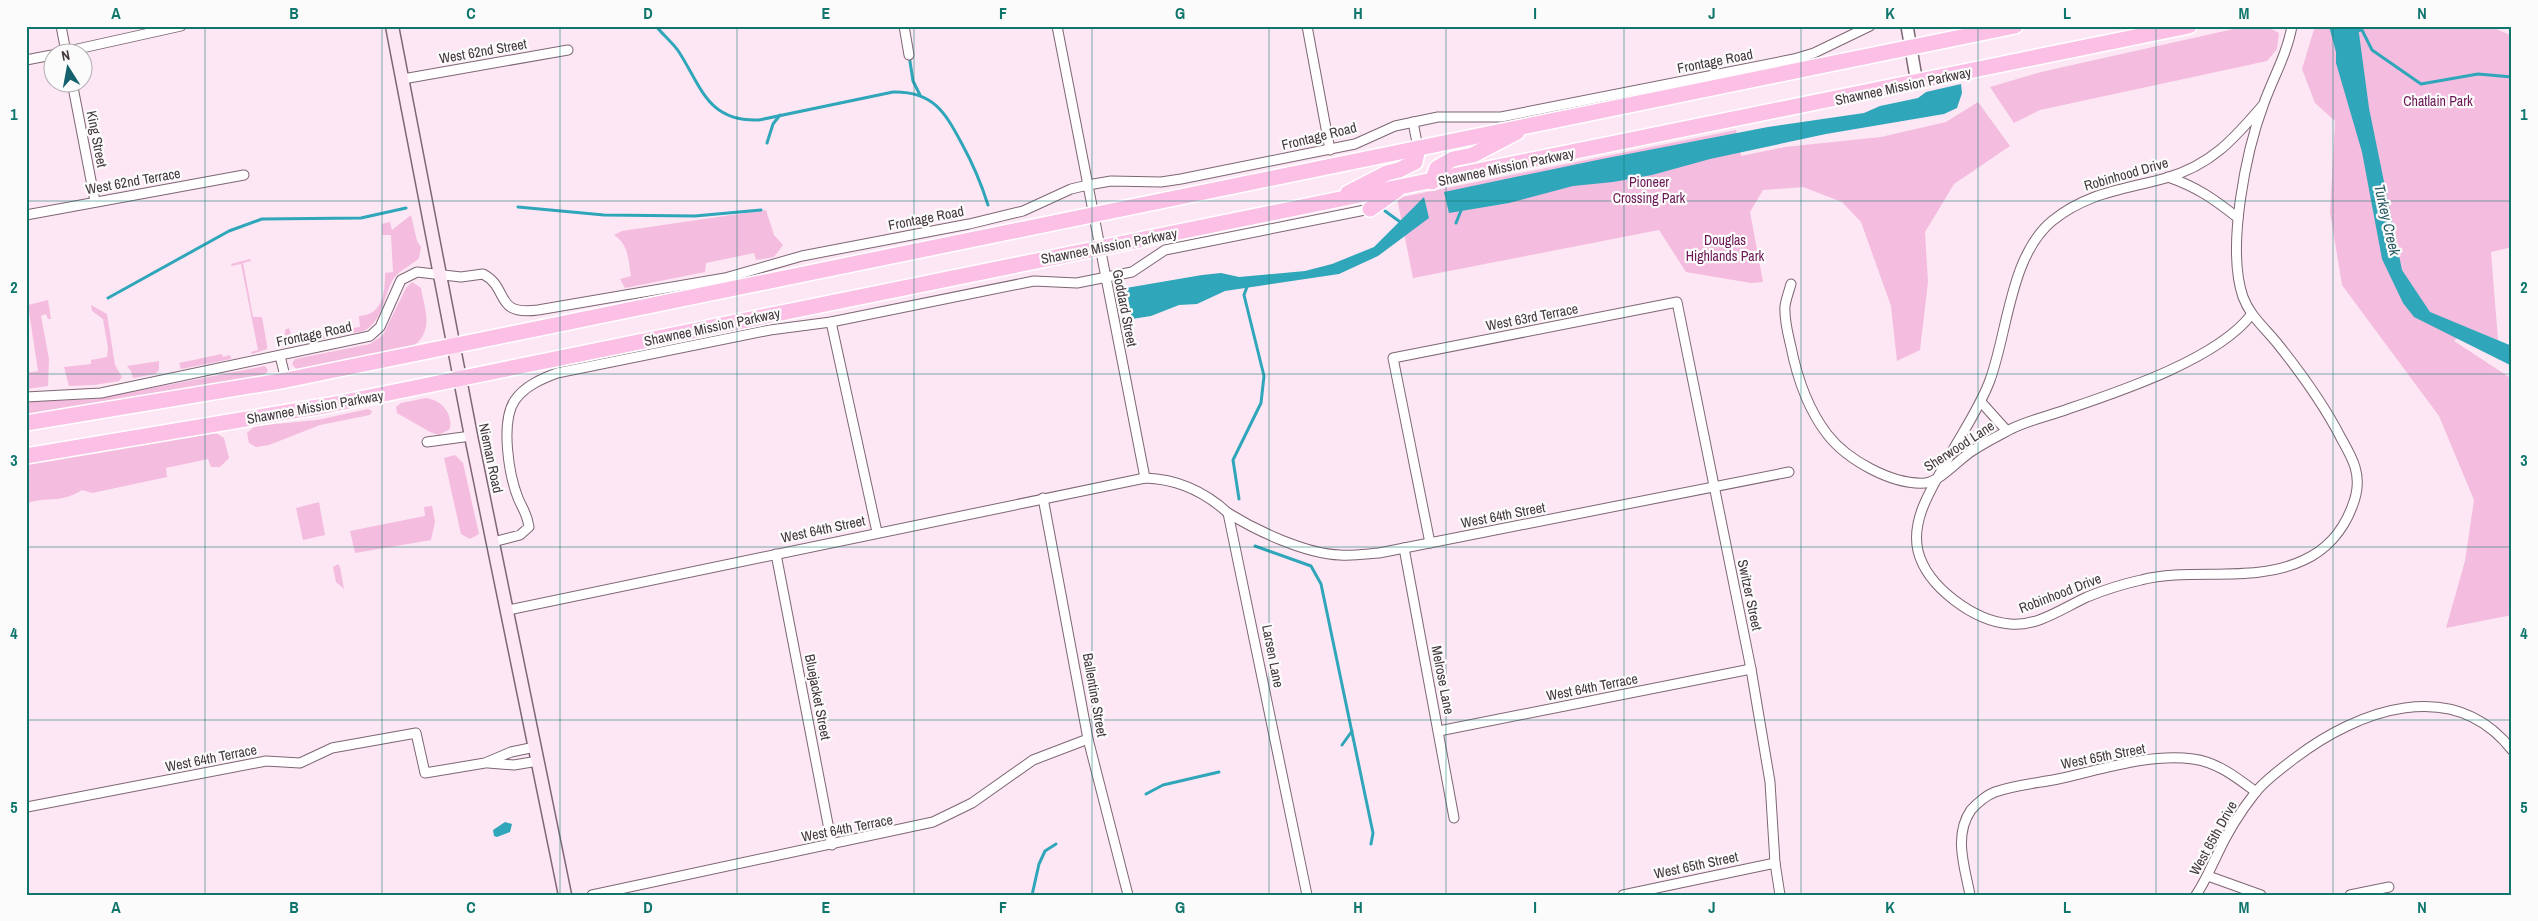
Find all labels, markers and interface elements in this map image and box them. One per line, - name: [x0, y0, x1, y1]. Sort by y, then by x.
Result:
- text: A: [111, 2, 121, 24]
- text: B: [289, 2, 299, 24]
- text: C: [466, 2, 476, 24]
- text: D: [643, 2, 653, 24]
- text: E: [822, 2, 831, 24]
- text: F: [999, 2, 1007, 24]
- text: G: [1175, 2, 1185, 24]
- text: H: [1353, 2, 1363, 24]
- text: I: [1533, 2, 1537, 24]
- text: J: [1708, 2, 1716, 24]
- text: K: [1885, 2, 1895, 24]
- text: L: [2063, 2, 2071, 24]
- text: M: [2239, 2, 2250, 24]
- text: N: [2417, 2, 2427, 24]
- street label: West 62nd Street: [438, 34, 528, 68]
- north arrow: [42, 42, 92, 92]
- street label: Frontage Road: [1676, 45, 1754, 77]
- text: N: [60, 46, 71, 65]
- street label: Shawnee Mission Parkway: [1833, 63, 1973, 109]
- park label: Chatlain Park: [2403, 92, 2473, 110]
- text: 1: [10, 103, 18, 125]
- text: 1: [2520, 103, 2528, 125]
- street label: King Street: [83, 109, 111, 169]
- street label: Frontage Road: [1280, 118, 1358, 154]
- street label: Shawnee Mission Parkway: [1436, 144, 1576, 190]
- street label: Robinhood Drive: [2082, 153, 2170, 195]
- street label: West 62nd Terrace: [84, 164, 182, 198]
- park label: Pioneer Crossing Park: [1613, 173, 1686, 207]
- water label: Turkey Creek: [2369, 182, 2406, 259]
- street label: Frontage Road: [887, 202, 965, 234]
- street label: Shawnee Mission Parkway: [1039, 224, 1179, 268]
- park label: Douglas Highlands Park: [1686, 231, 1765, 265]
- street label: Goddard Street: [1109, 268, 1141, 348]
- text: 2: [10, 276, 18, 298]
- text: 2: [2520, 276, 2528, 298]
- street label: West 63rd Terrace: [1484, 299, 1580, 335]
- street label: Shawnee Mission Parkway: [642, 304, 782, 350]
- street label: Frontage Road: [275, 317, 353, 351]
- street label: Shawnee Mission Parkway: [245, 386, 385, 428]
- street label: Sherwood Lane: [1920, 417, 1998, 475]
- street label: Nieman Road: [475, 421, 507, 495]
- text: 3: [10, 449, 18, 471]
- text: 3: [2520, 449, 2528, 471]
- street label: West 64th Street: [1459, 498, 1547, 532]
- street label: West 64th Street: [779, 511, 867, 547]
- street label: Switzer Street: [1734, 558, 1766, 632]
- street label: Robinhood Drive: [2016, 569, 2104, 617]
- text: 4: [10, 622, 18, 644]
- text: 4: [2520, 622, 2528, 644]
- street label: Larsen Lane: [1258, 623, 1288, 689]
- street label: Melrose Lane: [1428, 644, 1458, 716]
- street label: Ballentine Street: [1079, 652, 1111, 738]
- street label: Bluejacket Street: [801, 653, 835, 741]
- street label: West 64th Terrace: [1545, 669, 1639, 705]
- street label: West 65th Street: [2059, 739, 2147, 773]
- street label: West 64th Terrace: [164, 740, 258, 776]
- text: 5: [10, 796, 18, 818]
- text: 5: [2520, 796, 2528, 818]
- street label: West 65th Drive: [2185, 798, 2241, 878]
- street label: West 64th Terrace: [800, 810, 894, 846]
- street label: West 65th Street: [1652, 847, 1740, 883]
- text: A: [111, 896, 121, 918]
- text: B: [289, 896, 299, 918]
- text: C: [466, 896, 476, 918]
- text: D: [643, 896, 653, 918]
- text: E: [822, 896, 831, 918]
- text: F: [999, 896, 1007, 918]
- text: G: [1175, 896, 1185, 918]
- text: H: [1353, 896, 1363, 918]
- text: I: [1533, 896, 1537, 918]
- text: J: [1708, 896, 1716, 918]
- text: K: [1885, 896, 1895, 918]
- text: L: [2063, 896, 2071, 918]
- text: M: [2239, 896, 2250, 918]
- text: N: [2417, 896, 2427, 918]

